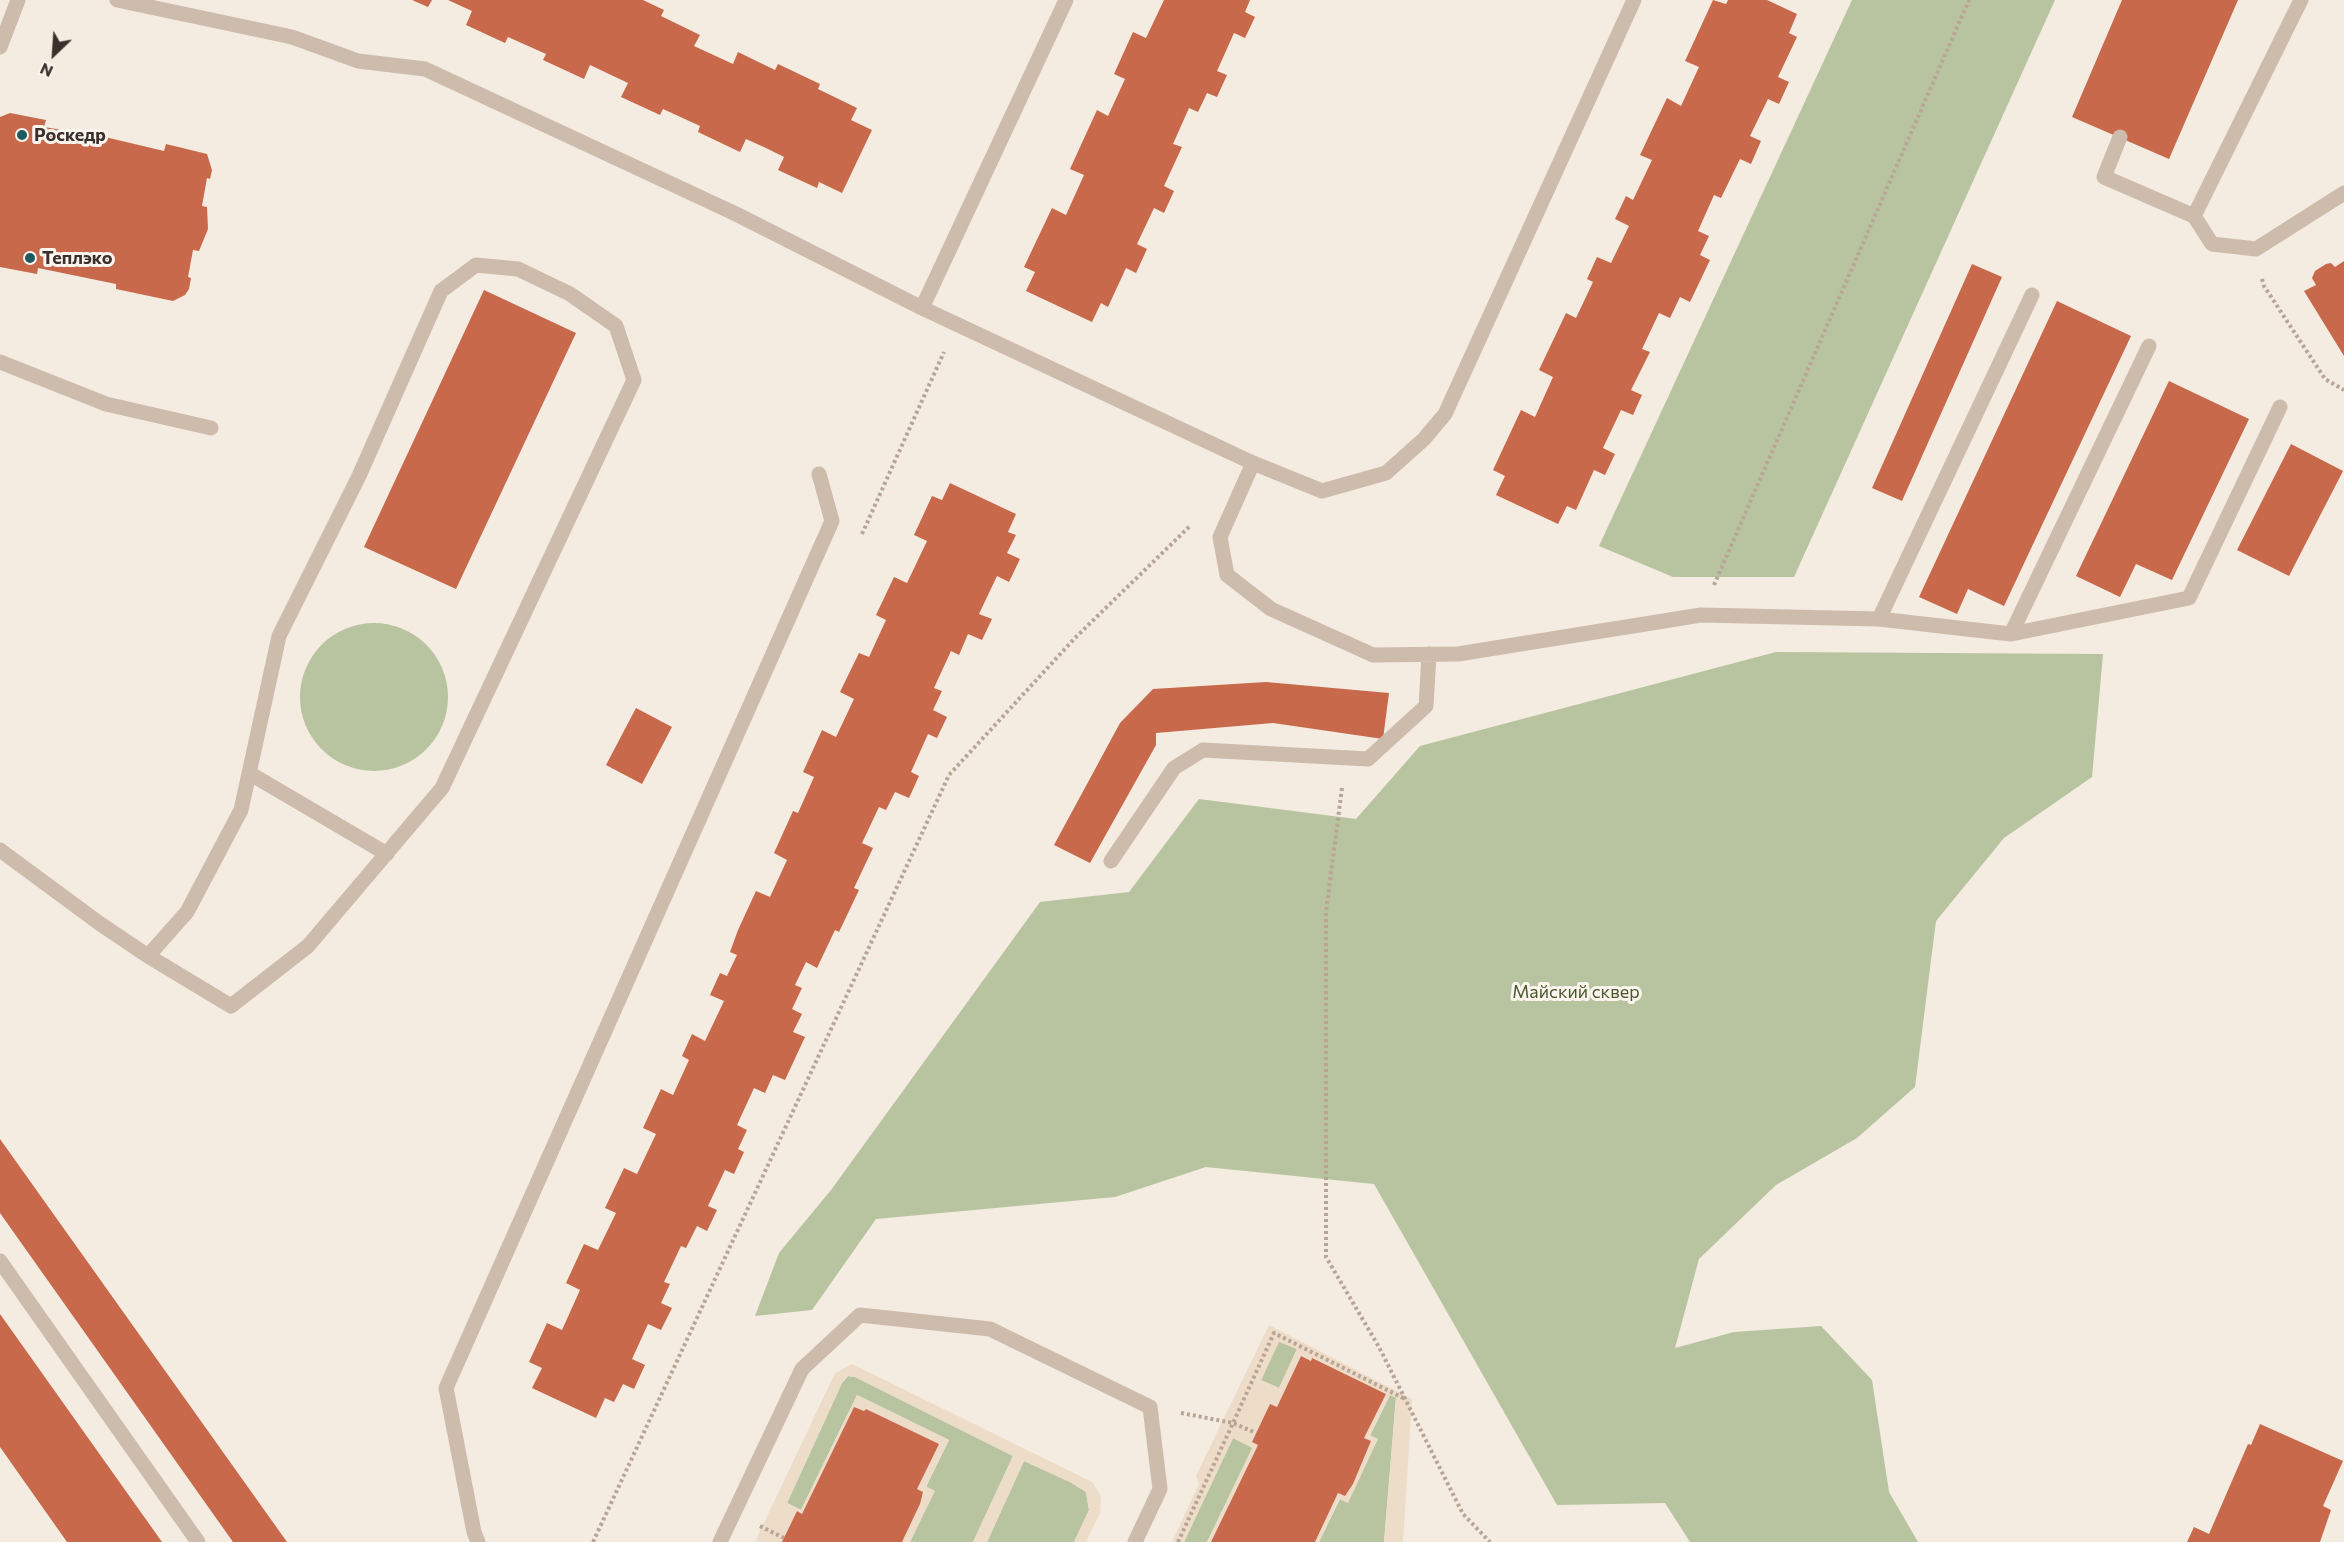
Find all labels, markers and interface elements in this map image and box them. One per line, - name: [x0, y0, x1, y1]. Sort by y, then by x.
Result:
- north arrow: [24, 24, 84, 84]
- text: N: [37, 60, 56, 82]
- place label: Роскедр: [34, 124, 106, 146]
- marker: Роскедр: [15, 128, 29, 142]
- place label: Теплэко: [42, 247, 112, 269]
- marker: Теплэко: [23, 251, 37, 265]
- park label: Майский сквер: [1512, 981, 1640, 1003]

